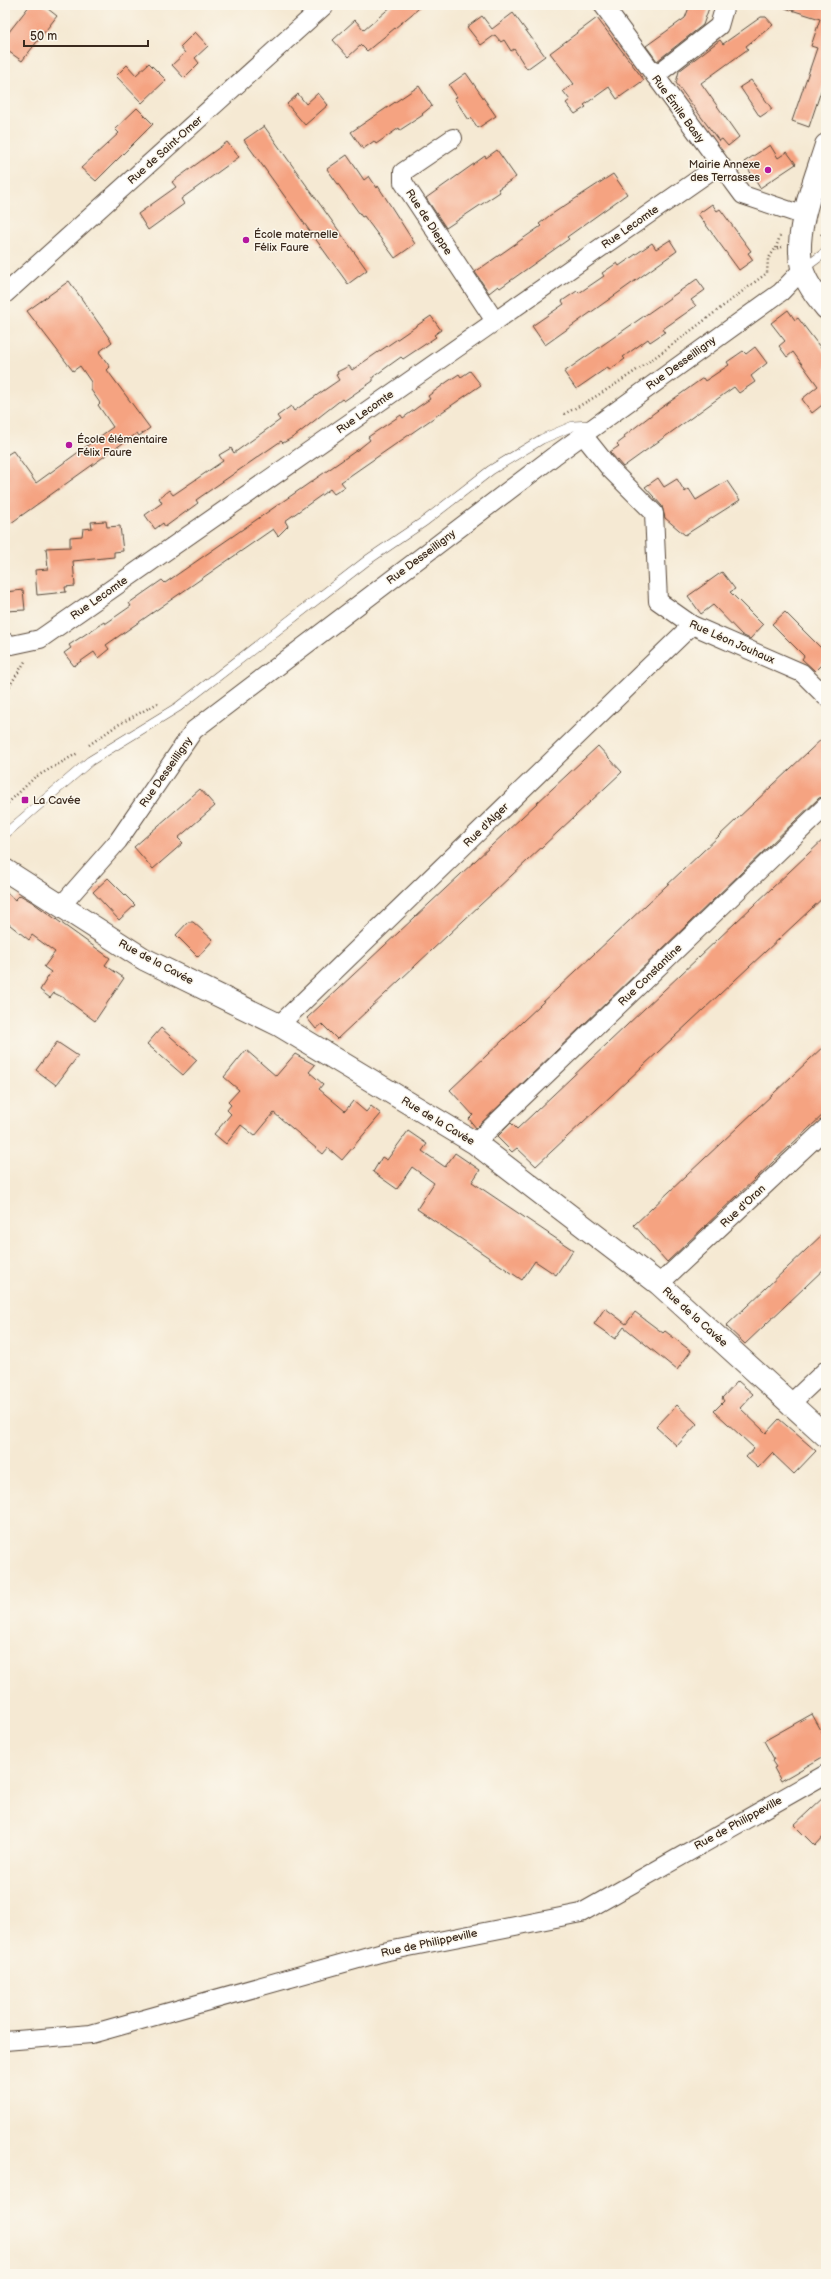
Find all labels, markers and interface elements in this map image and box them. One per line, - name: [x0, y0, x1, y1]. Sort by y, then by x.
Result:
- scale bar: [24, 22, 148, 48]
- text: 50 m: [30, 29, 57, 44]
- street label: Rue Émile Basly: [649, 72, 708, 145]
- street label: Rue de Saint-Omer: [125, 112, 206, 187]
- place label: Mairie Annexe des Terrasses: [689, 158, 761, 184]
- marker: Mairie Annexe des Terrasses: [763, 165, 773, 175]
- street label: Rue de Dieppe: [403, 187, 455, 258]
- street label: Rue Lecomte: [599, 202, 661, 251]
- place label: École maternelle Félix Faure: [254, 227, 338, 254]
- marker: École maternelle Félix Faure: [241, 235, 251, 245]
- street label: Rue Desseilligny: [644, 333, 718, 393]
- street label: Rue Lecomte: [334, 387, 396, 436]
- place label: École élémentaire Félix Faure: [77, 432, 168, 459]
- marker: École élémentaire Félix Faure: [64, 440, 74, 450]
- street label: Rue Desseilligny: [384, 527, 458, 587]
- street label: Rue Lecomte: [68, 573, 130, 622]
- street label: Rue Léon Jouhaux: [687, 617, 777, 667]
- street label: Rue Desseilligny: [137, 734, 195, 810]
- place label: La Cavée: [33, 794, 81, 807]
- marker: La Cavée: [20, 795, 30, 805]
- street label: Rue d'Alger: [461, 800, 512, 850]
- street label: Rue de la Cavée: [116, 937, 196, 987]
- street label: Rue Constantine: [616, 941, 685, 1009]
- street label: Rue de la Cavée: [399, 1094, 477, 1148]
- street label: Rue d'Oran: [718, 1182, 768, 1230]
- street label: Rue de la Cavée: [660, 1284, 731, 1350]
- street label: Rue de Philippeville: [692, 1793, 785, 1853]
- street label: Rue de Philippeville: [380, 1926, 479, 1960]

